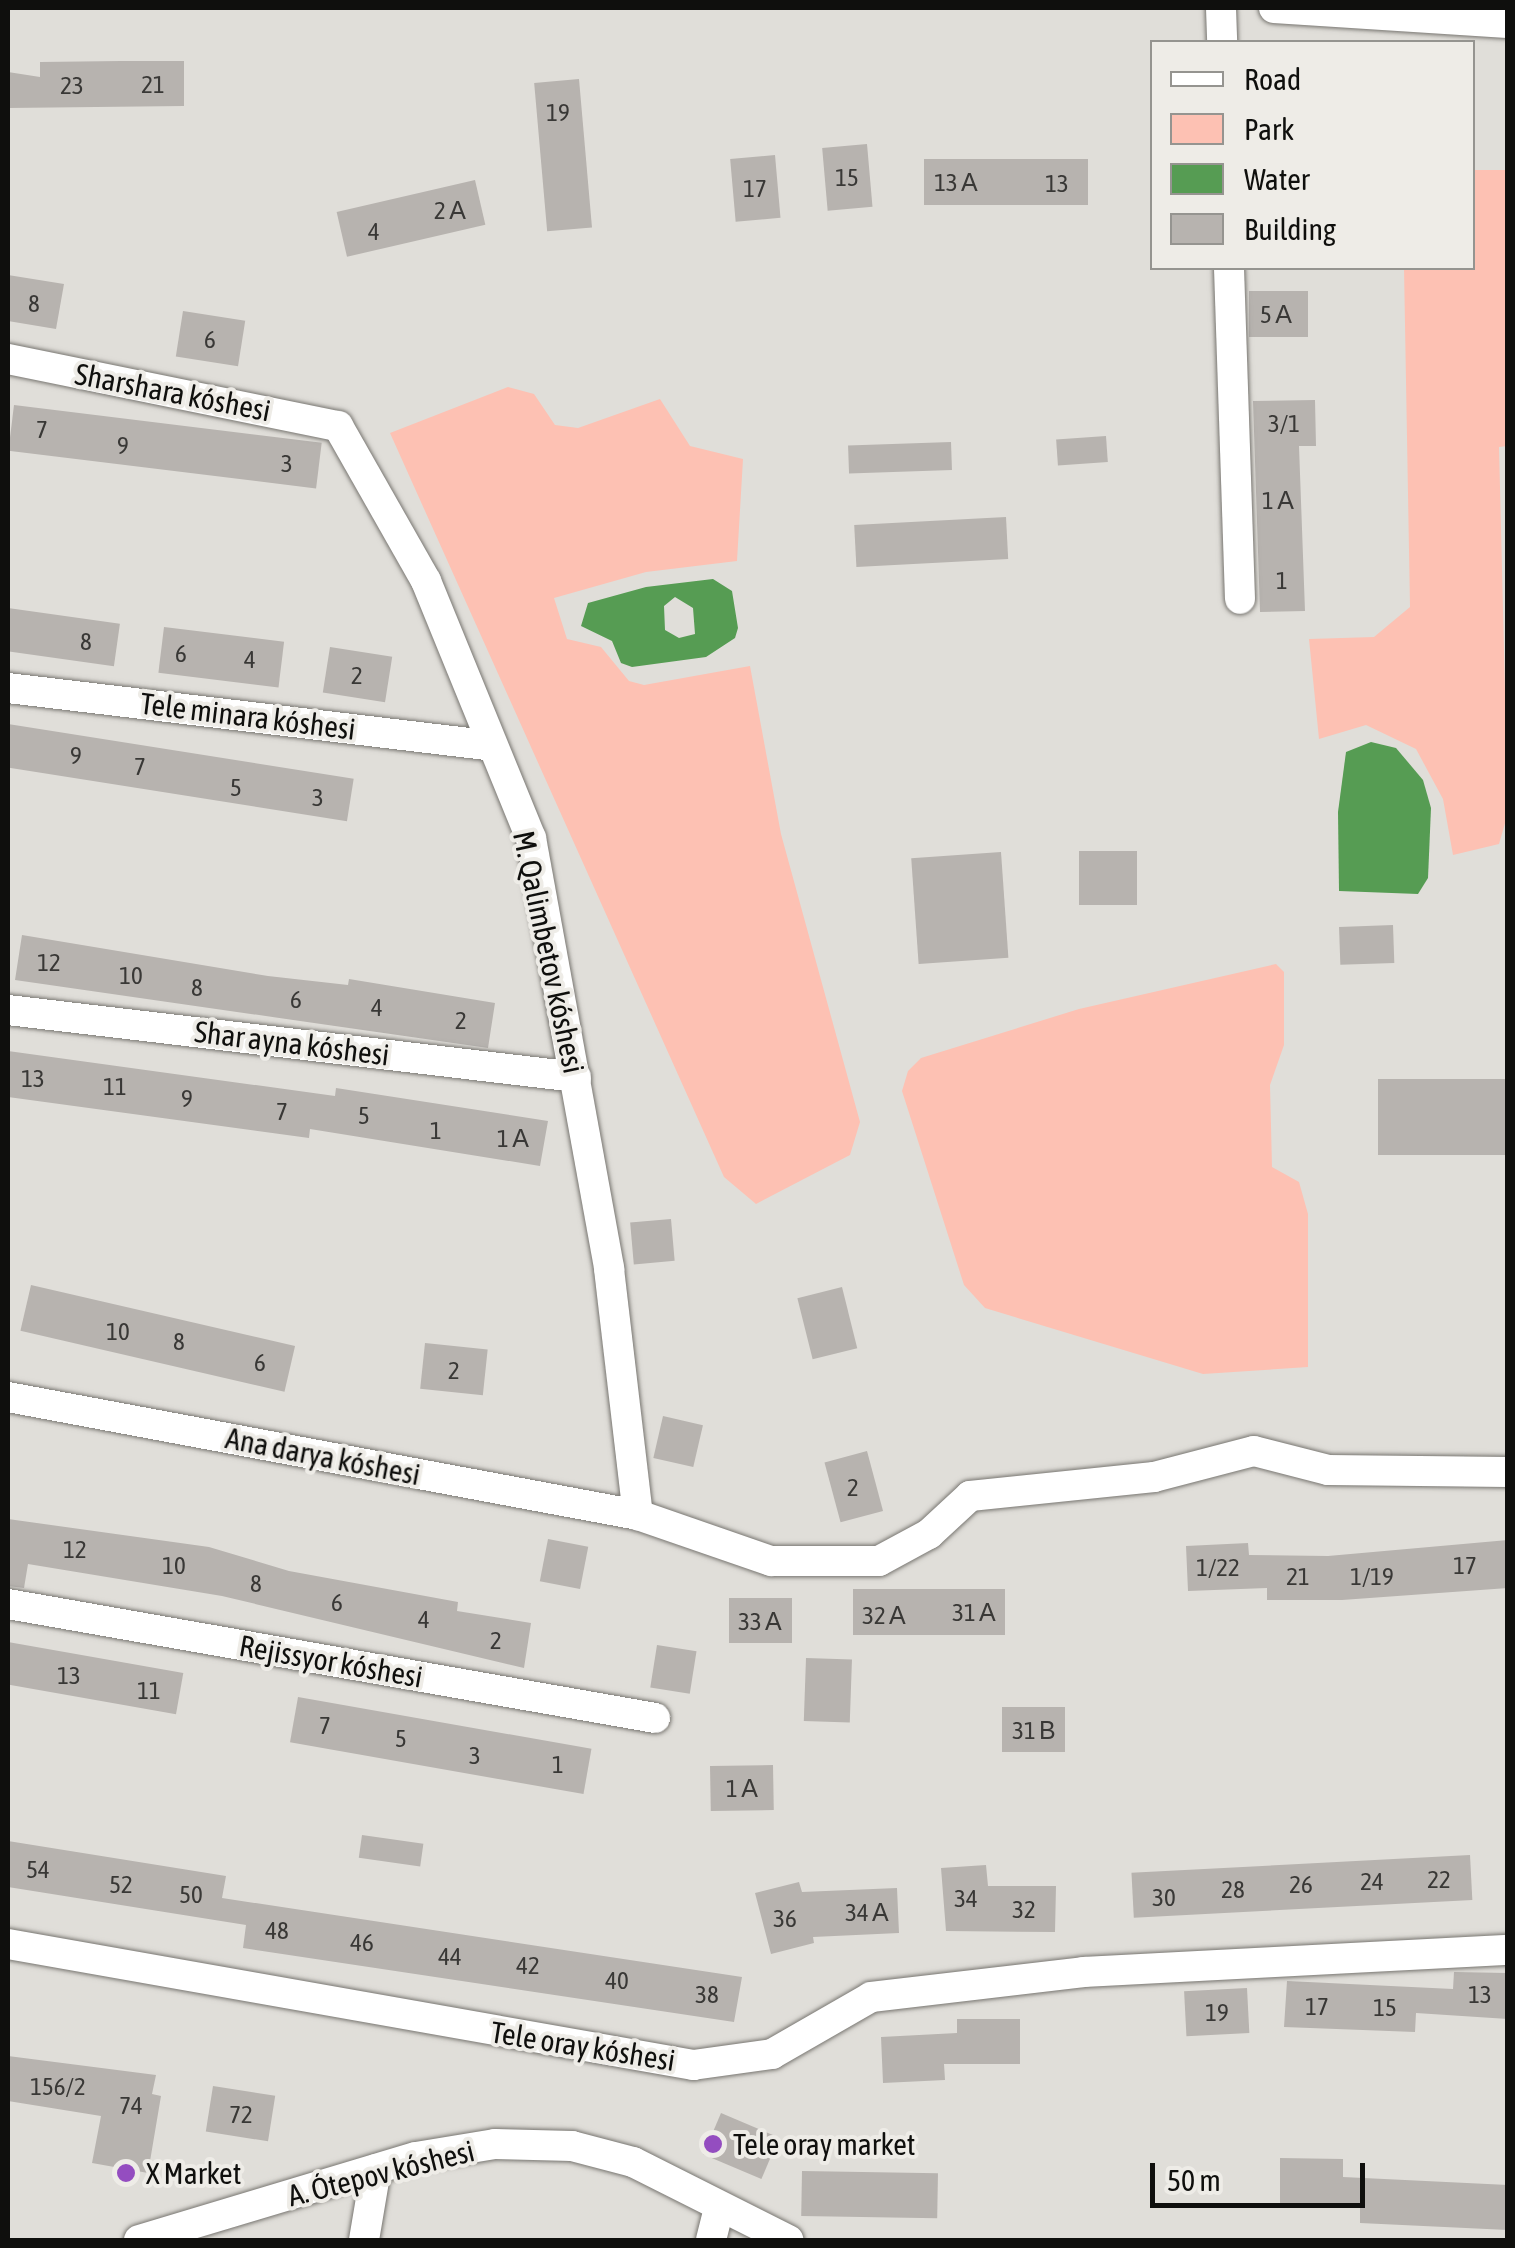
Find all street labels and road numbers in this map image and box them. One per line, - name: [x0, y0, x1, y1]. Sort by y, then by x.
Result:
- street label: Sharshara kóshesi: [72, 355, 274, 429]
- street label: Tele minara kóshesi: [138, 685, 358, 747]
- street label: M. Qalimbetov kóshesi: [506, 828, 592, 1076]
- street label: Shar ayna kóshesi: [193, 1013, 391, 1073]
- street label: Ana darya kóshesi: [223, 1419, 423, 1493]
- street label: Rejissyor kóshesi: [236, 1627, 426, 1695]
- street label: Tele oray kóshesi: [488, 2014, 678, 2078]
- street label: A. Ótepov kóshesi: [284, 2132, 478, 2214]

